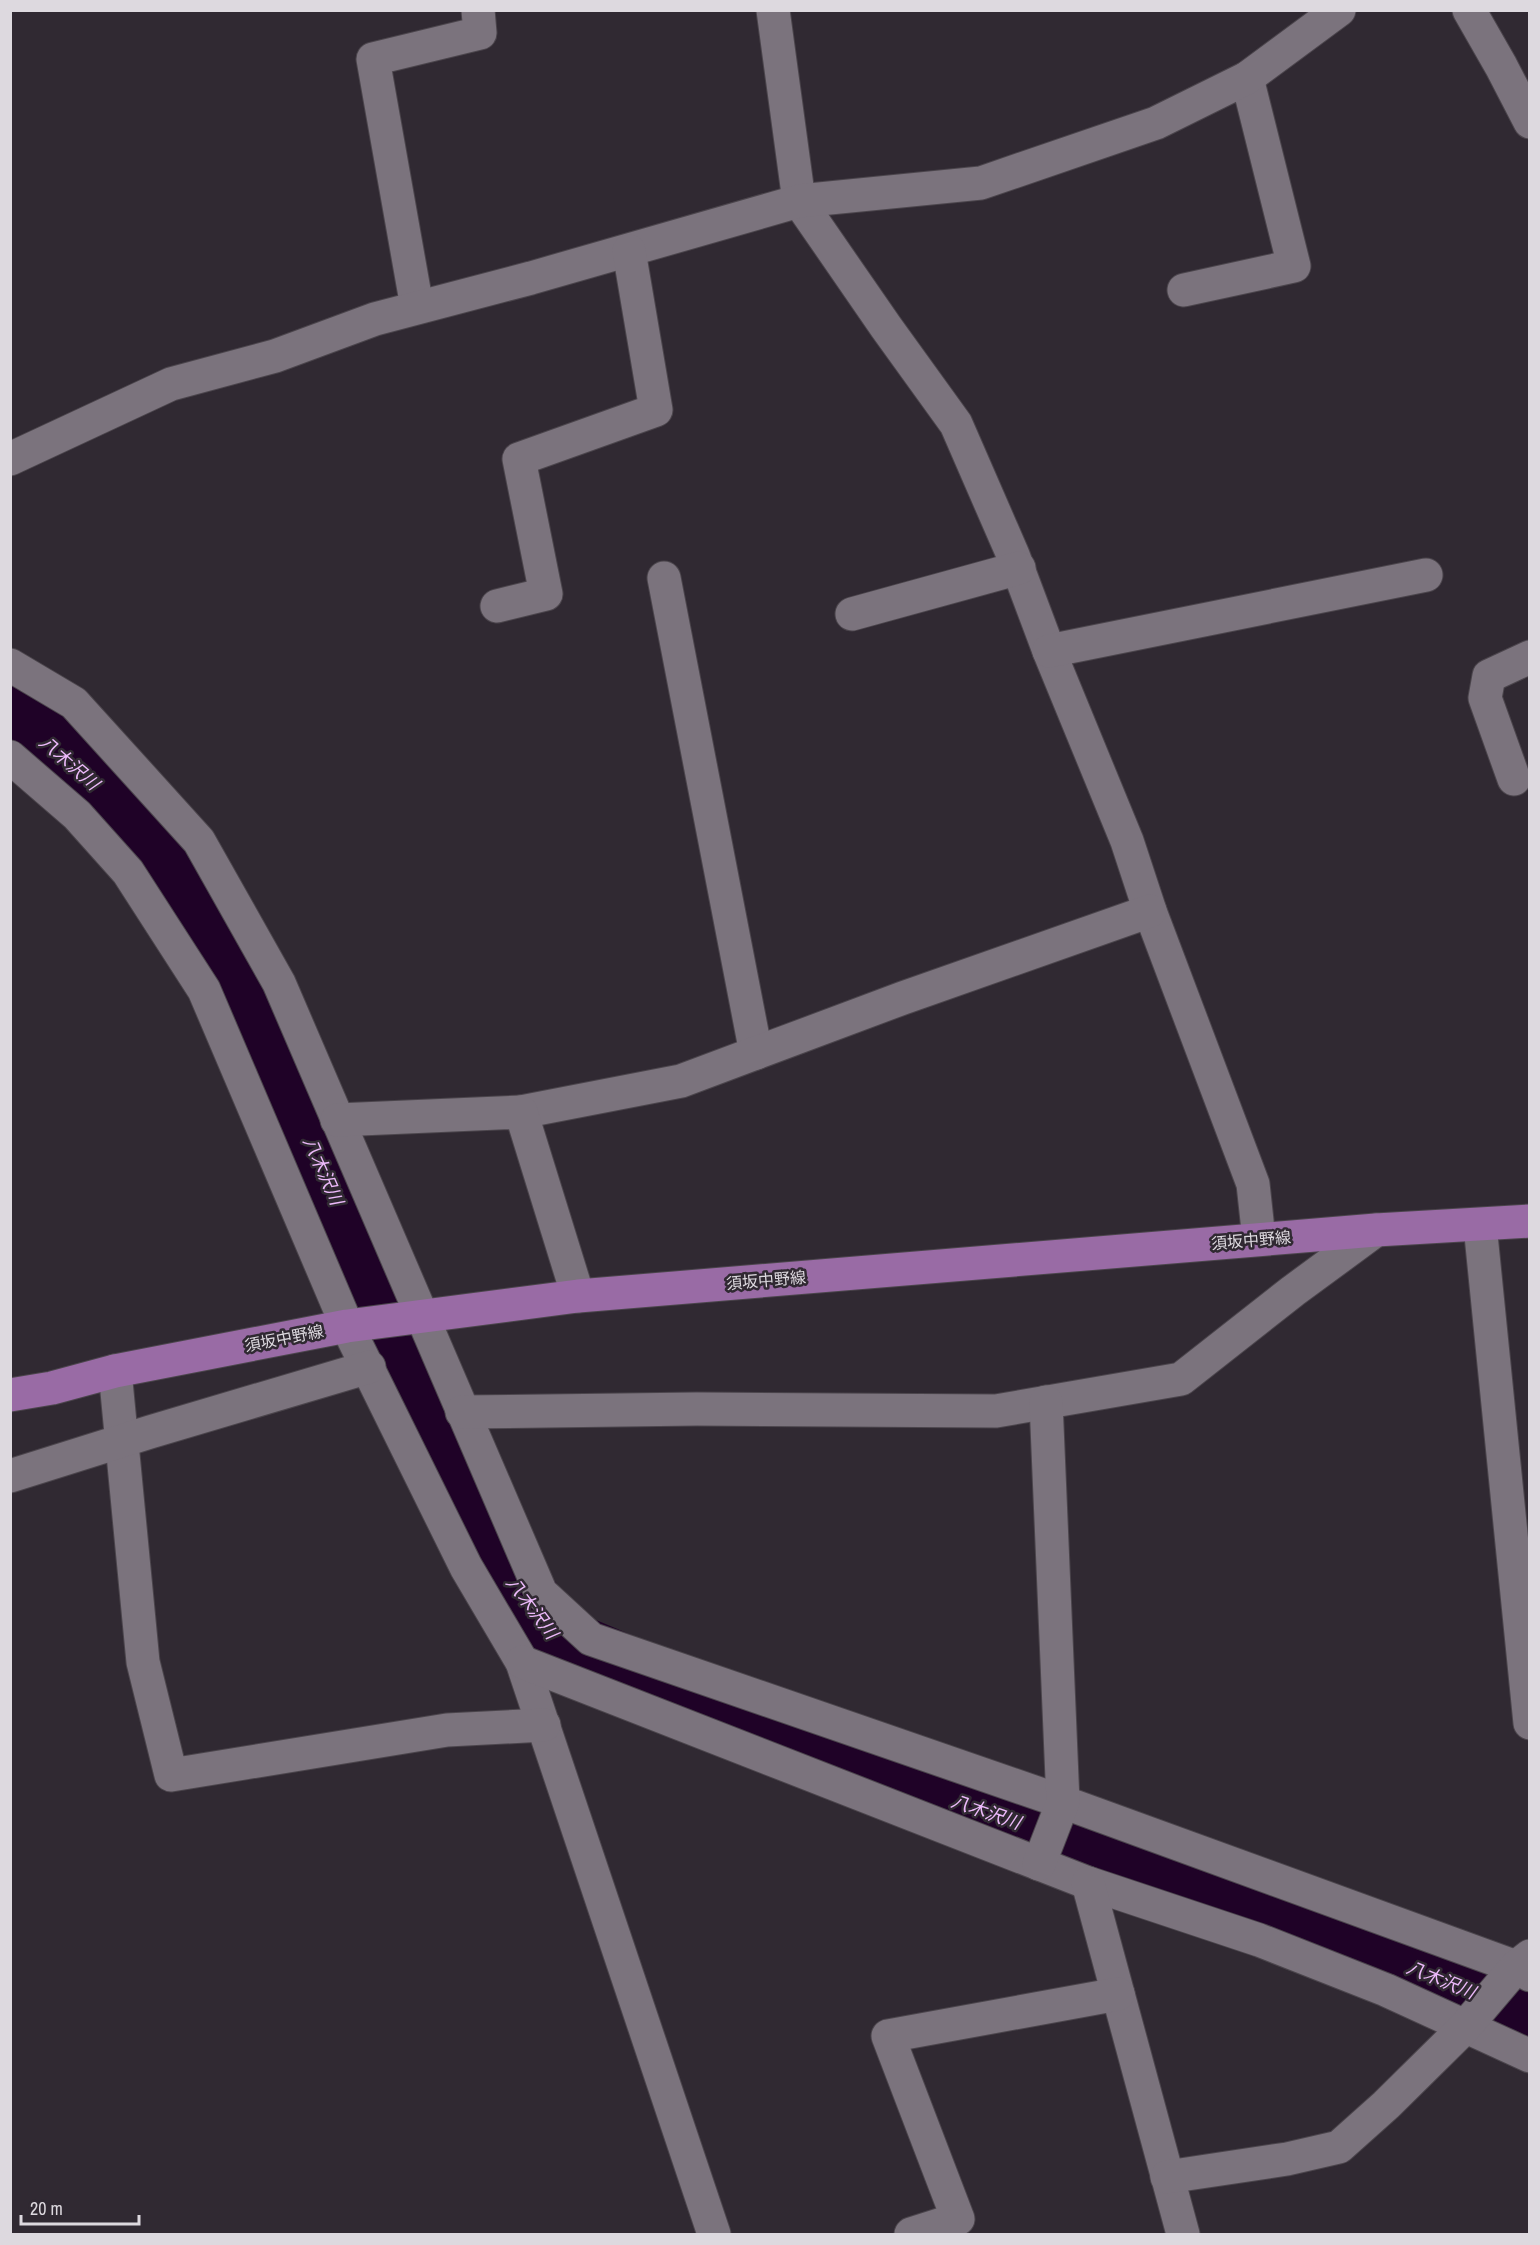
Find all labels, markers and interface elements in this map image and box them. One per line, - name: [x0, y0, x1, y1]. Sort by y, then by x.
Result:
- water label: 八木沢川: [34, 730, 106, 797]
- water label: 八木沢川: [297, 1133, 350, 1211]
- street label: 須坂中野線: [1210, 1226, 1292, 1254]
- street label: 須坂中野線: [725, 1266, 807, 1294]
- street label: 須坂中野線: [243, 1320, 325, 1356]
- water label: 八木沢川: [501, 1571, 565, 1646]
- water label: 八木沢川: [948, 1788, 1026, 1836]
- water label: 八木沢川: [1403, 1954, 1481, 2005]
- scale bar: [21, 2188, 140, 2226]
- text: 20 m: [30, 2196, 63, 2221]

